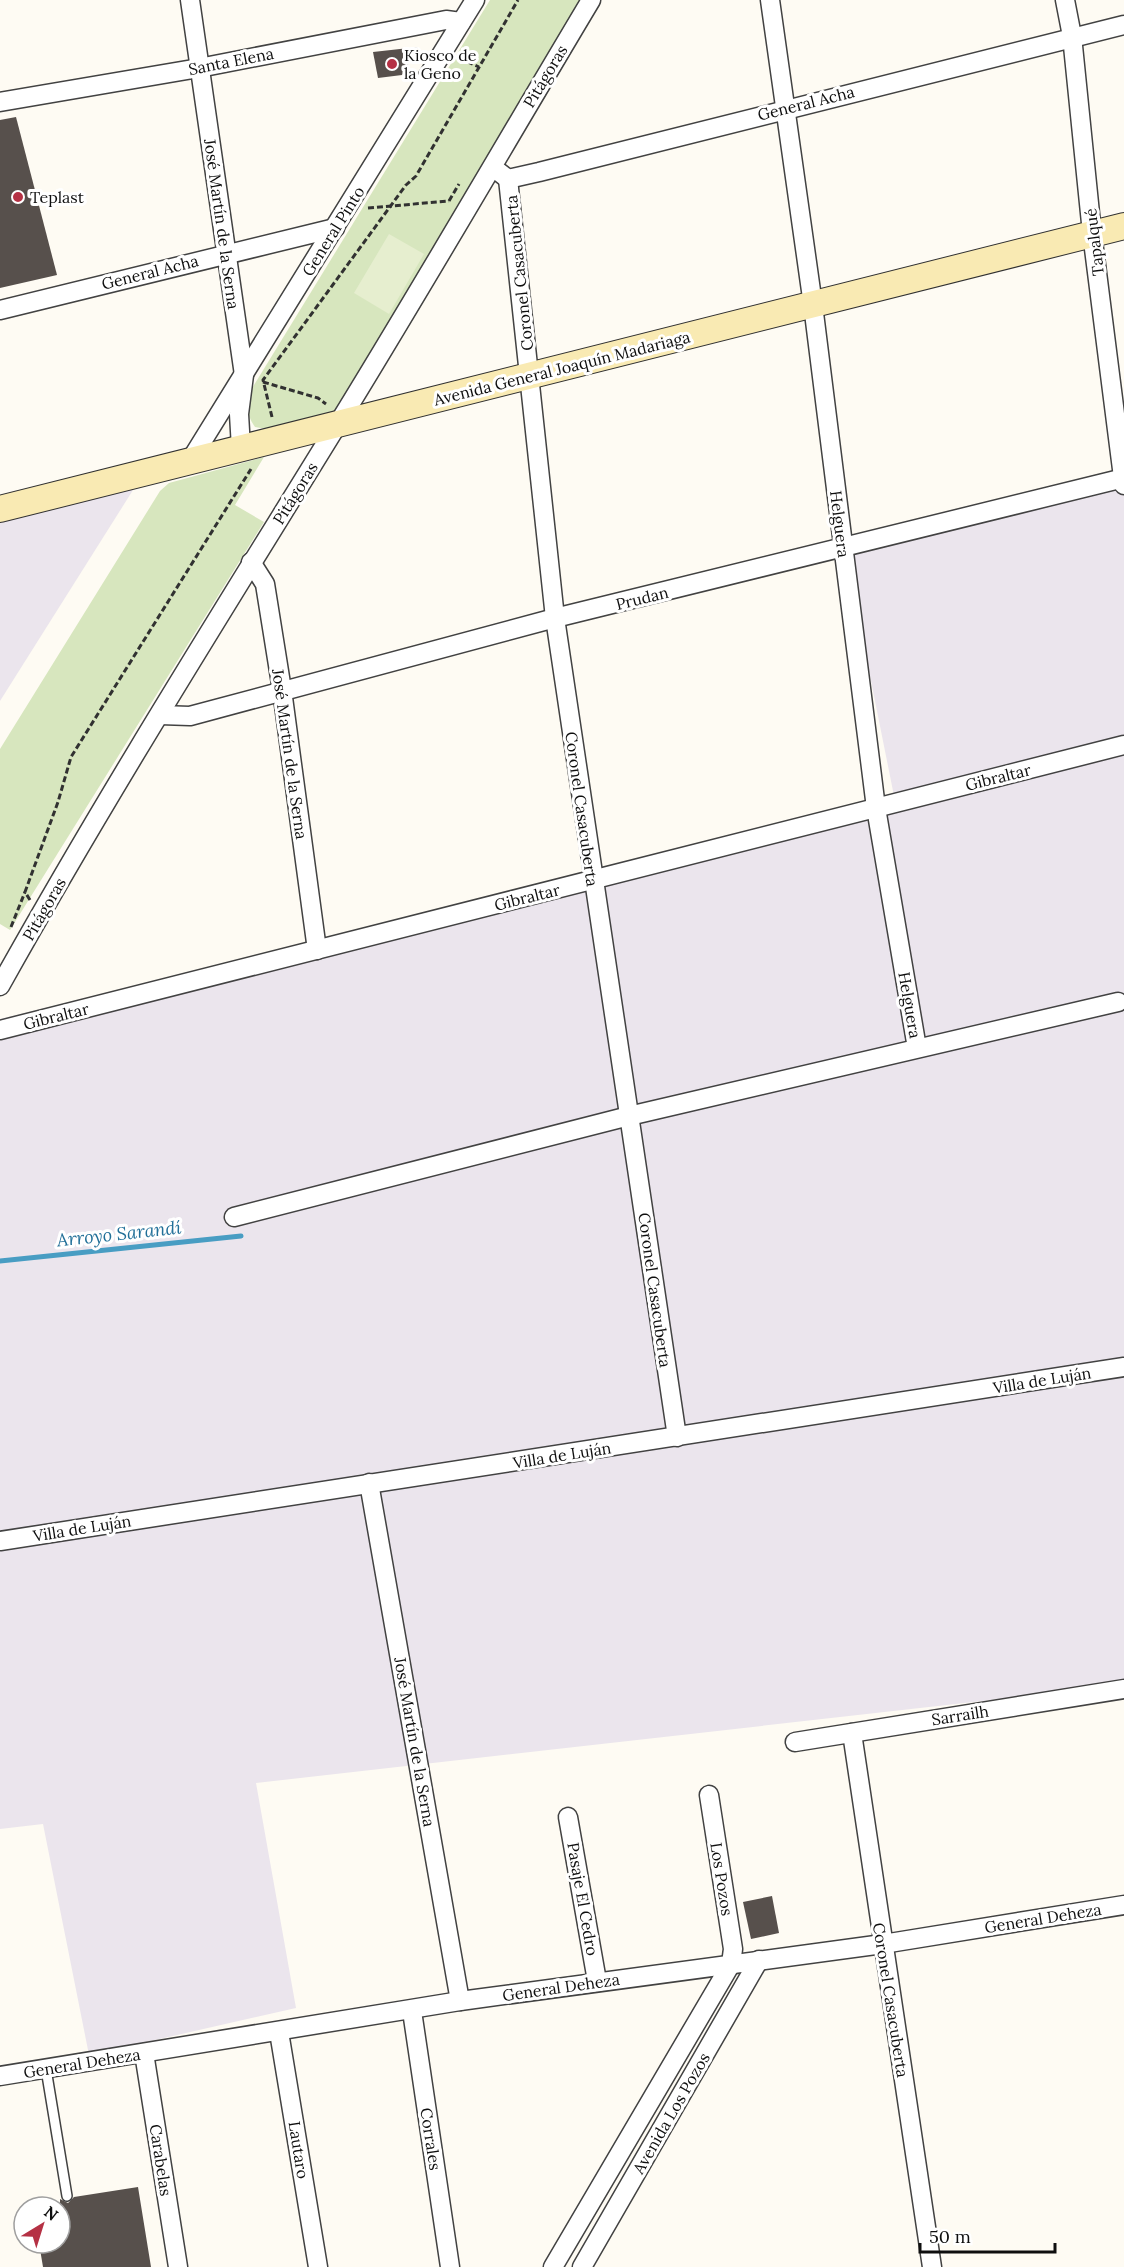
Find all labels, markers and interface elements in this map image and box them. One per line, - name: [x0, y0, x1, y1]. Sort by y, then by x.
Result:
- street label: Pitágoras: [519, 41, 571, 111]
- street label: Santa Elena: [187, 43, 275, 79]
- place label: Kiosco de la Geno: [404, 45, 477, 83]
- marker: Kiosco de la Geno: [385, 57, 399, 71]
- street label: General Acha: [755, 81, 857, 125]
- street label: José Martín de la Serna: [200, 136, 244, 311]
- street label: General Pinto: [297, 182, 369, 280]
- place label: Teplast: [30, 187, 85, 207]
- marker: Teplast: [11, 190, 25, 204]
- street label: Coronel Casacuberta: [501, 194, 537, 352]
- street label: Tapalqué: [1080, 207, 1108, 277]
- street label: General Acha: [99, 250, 201, 294]
- street label: Avenida General Joaquín Madariaga: [431, 326, 692, 410]
- street label: Pitágoras: [268, 458, 322, 528]
- street label: Helguera: [826, 489, 854, 559]
- street label: Prudan: [614, 582, 671, 614]
- street label: José Martín de la Serna: [268, 666, 312, 841]
- street label: Coronel Casacuberta: [561, 730, 603, 888]
- street label: Gibraltar: [963, 759, 1033, 795]
- street label: Pitágoras: [18, 874, 70, 944]
- street label: Gibraltar: [492, 879, 562, 915]
- street label: Helguera: [894, 970, 926, 1040]
- street label: Gibraltar: [21, 998, 91, 1034]
- street label: Coronel Casacuberta: [634, 1211, 676, 1369]
- water label: Arroyo Sarandí: [55, 1216, 182, 1252]
- street label: Villa de Luján: [990, 1362, 1093, 1398]
- street label: Villa de Luján: [510, 1437, 613, 1473]
- street label: Villa de Luján: [30, 1510, 133, 1546]
- street label: José Martín de la Serna: [390, 1655, 440, 1828]
- street label: Sarrailh: [930, 1701, 990, 1729]
- street label: Pasaje El Cedro: [563, 1841, 603, 1957]
- street label: Los Pozos: [706, 1841, 738, 1917]
- street label: General Deheza: [983, 1899, 1103, 1937]
- street label: Coronel Casacuberta: [869, 1921, 913, 2079]
- street label: General Deheza: [501, 1969, 621, 2005]
- street label: General Deheza: [22, 2044, 142, 2082]
- street label: Avenida Los Pozos: [628, 2049, 714, 2178]
- street label: Corrales: [416, 2106, 446, 2172]
- street label: Lautaro: [285, 2120, 313, 2180]
- street label: Carabelas: [145, 2123, 177, 2197]
- north arrow: [12, 2195, 72, 2255]
- text: N: [40, 2201, 62, 2225]
- scale bar: [920, 2216, 1055, 2254]
- text: 50 m: [929, 2225, 971, 2248]

